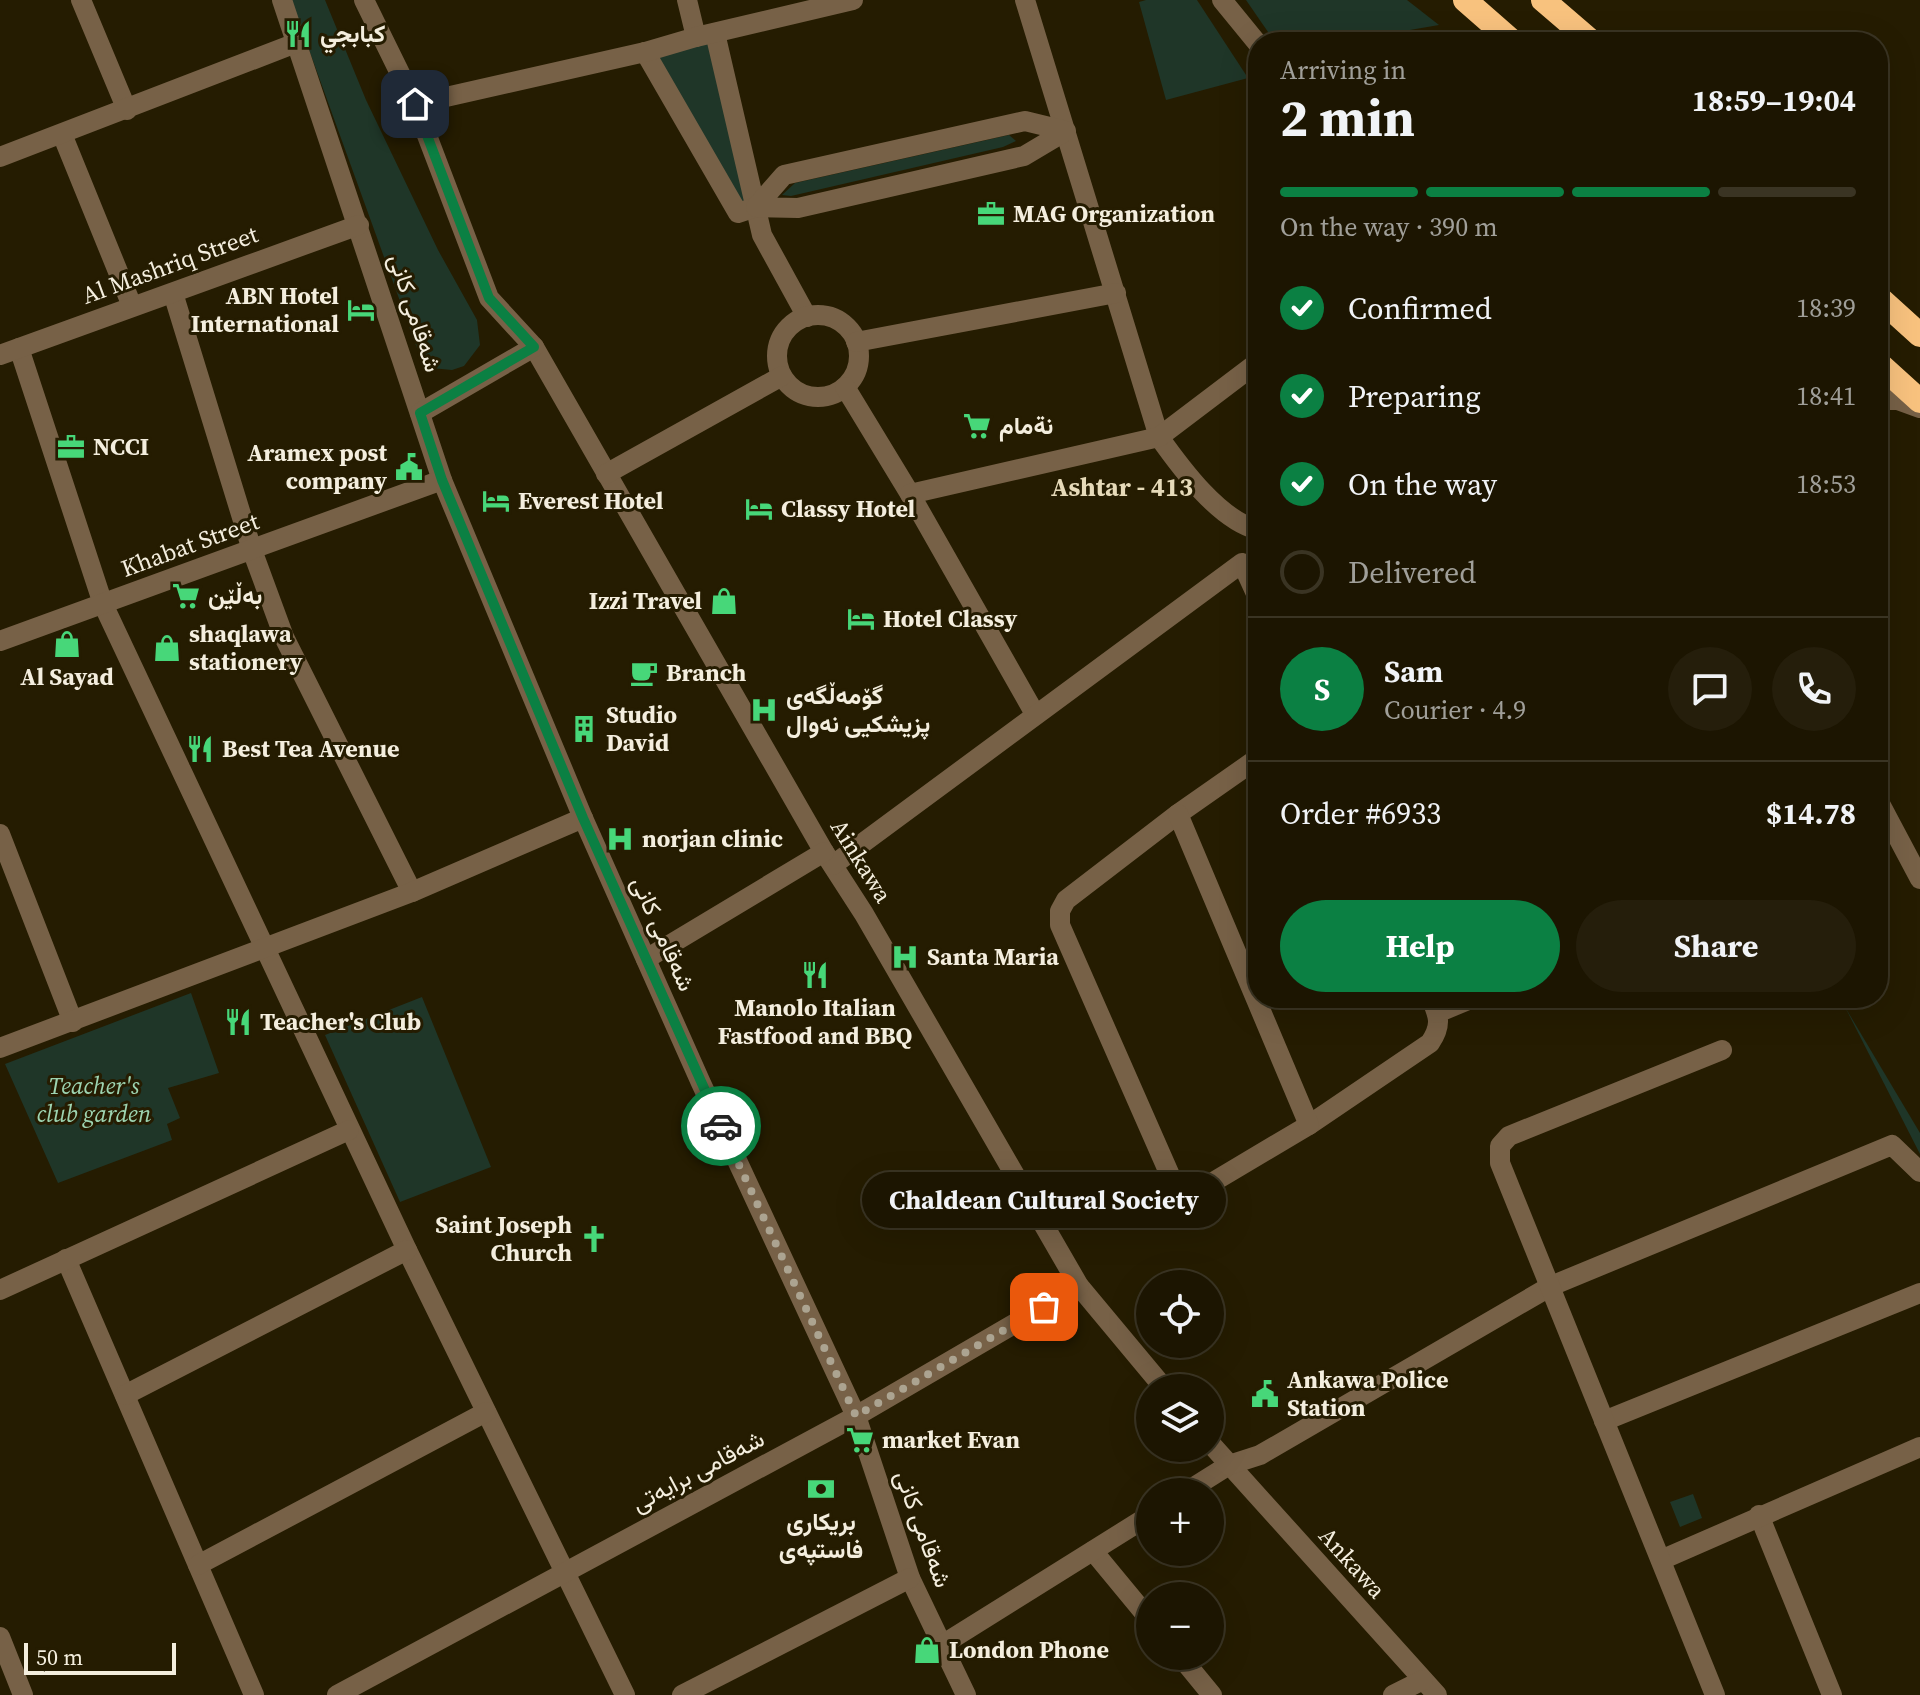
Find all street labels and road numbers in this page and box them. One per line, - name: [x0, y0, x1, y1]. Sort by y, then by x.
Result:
- street label: Al Mashriq Street: [77, 217, 263, 312]
- street label: شەقامی کانی: [381, 250, 450, 376]
- street label: Khabat Street: [116, 504, 263, 585]
- street label: Ainkawa: [823, 813, 900, 909]
- street label: شەقامی کانی: [623, 871, 703, 996]
- street label: شەقامی برایەتی: [625, 1422, 770, 1519]
- street label: شەقامی کانی: [887, 1466, 960, 1592]
- street label: Ankawa: [1311, 1520, 1394, 1606]

